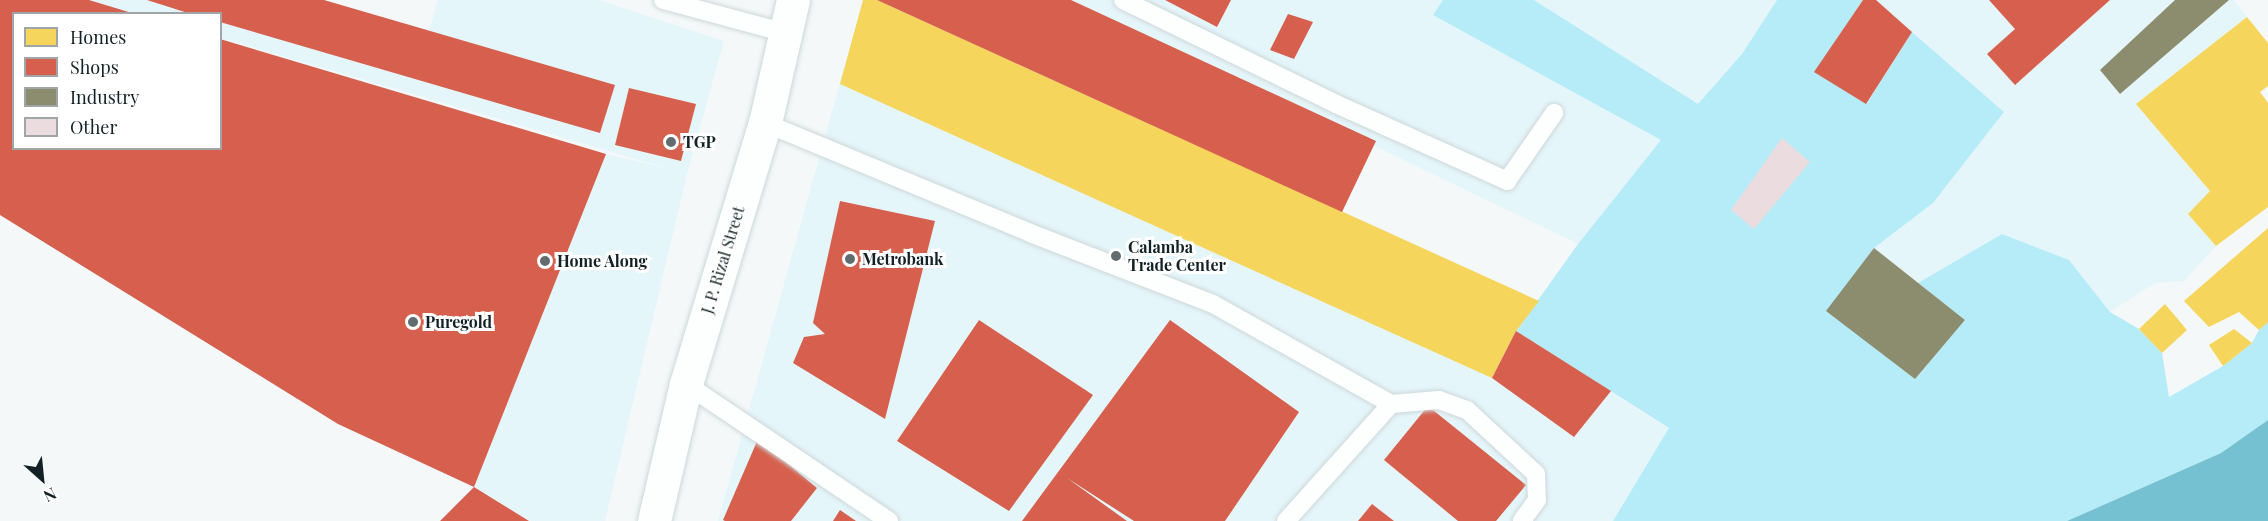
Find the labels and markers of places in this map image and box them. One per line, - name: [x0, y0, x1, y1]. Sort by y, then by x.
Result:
- place label: TGP: [683, 132, 716, 152]
- marker: TGP: [664, 135, 678, 149]
- place label: Calamba Trade Center: [1128, 237, 1226, 275]
- place label: Metrobank: [862, 249, 943, 269]
- marker: Calamba Trade Center: [1109, 249, 1123, 263]
- place label: Home Along: [557, 251, 648, 271]
- marker: Metrobank: [843, 252, 857, 266]
- marker: Home Along: [538, 254, 552, 268]
- place label: Puregold: [425, 312, 492, 332]
- marker: Puregold: [406, 315, 420, 329]

